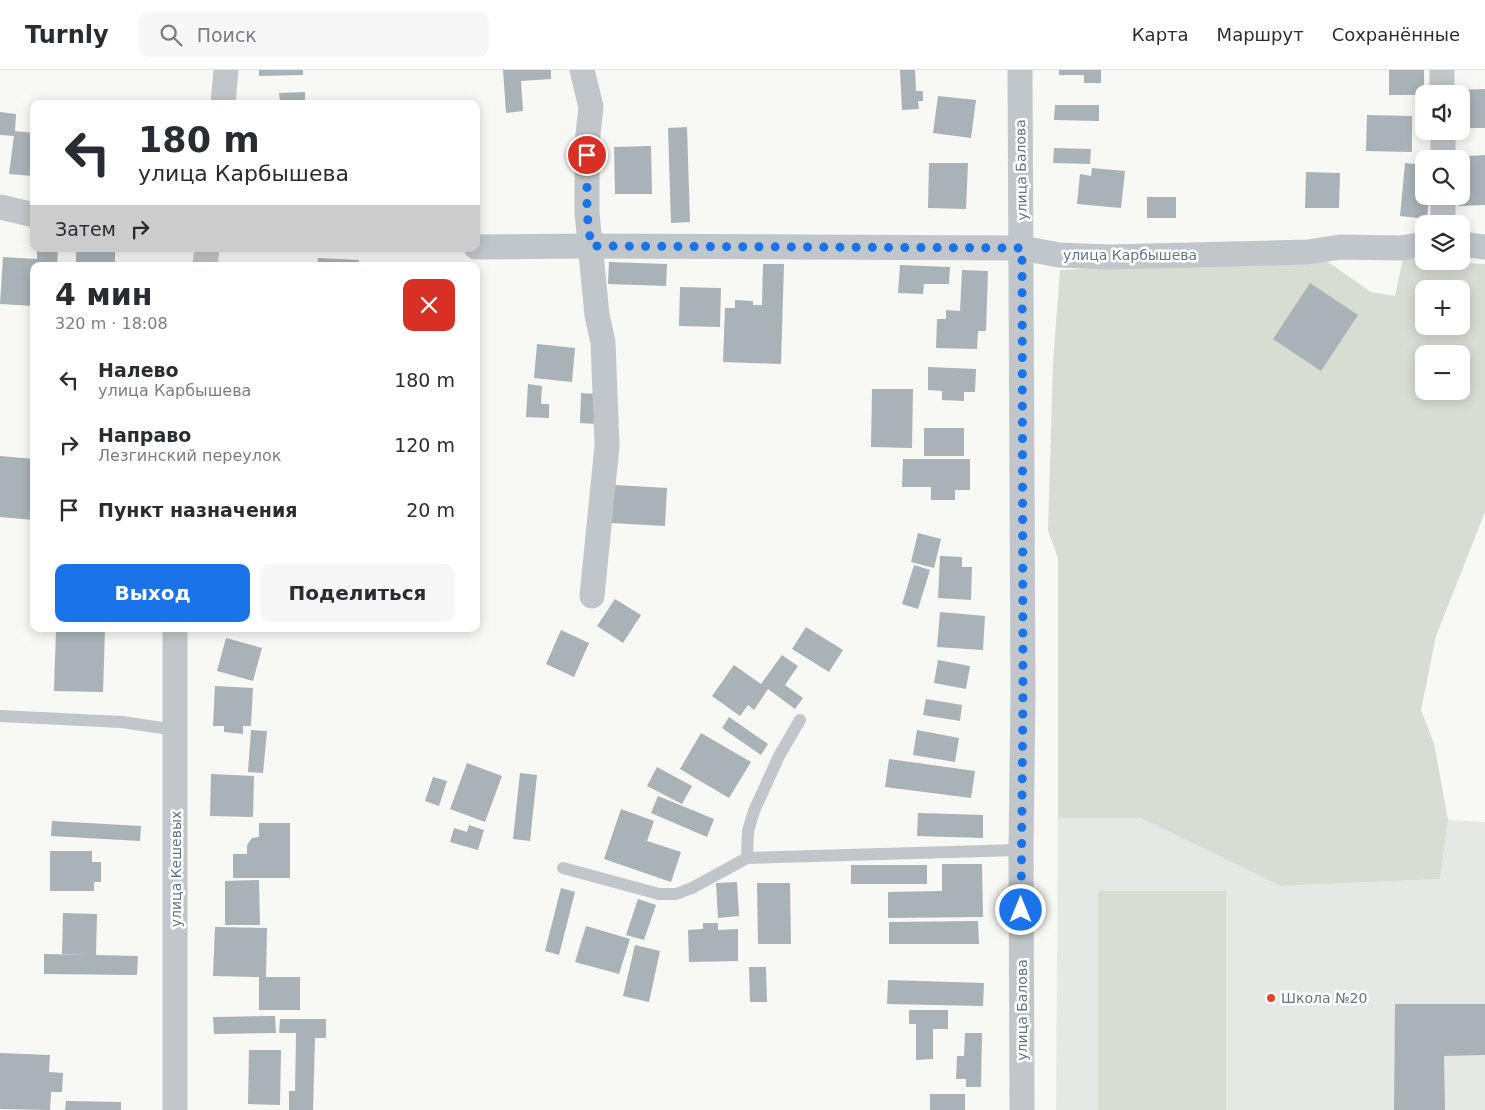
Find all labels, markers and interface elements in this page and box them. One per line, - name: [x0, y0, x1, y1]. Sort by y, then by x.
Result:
- search box: [139, 12, 489, 57]
- text: Turnly: [25, 21, 109, 49]
- icon: search: [157, 21, 185, 49]
- text: Поиск: [197, 24, 257, 46]
- text: Карта: [1132, 24, 1189, 45]
- text: Маршрут: [1217, 24, 1304, 45]
- text: Сохранённые: [1332, 24, 1460, 45]
- map controls: [1415, 85, 1470, 400]
- button: sound: [1415, 85, 1470, 140]
- street label: улица Балова: [1012, 119, 1030, 221]
- icon: left: [55, 120, 120, 185]
- text: 180 m: [138, 120, 260, 160]
- pin: [566, 134, 608, 176]
- icon: arrive: [573, 141, 601, 169]
- button: search: [1415, 150, 1470, 205]
- text: улица Карбышева: [138, 161, 349, 186]
- icon: right: [126, 215, 154, 243]
- button: layers: [1415, 215, 1470, 270]
- text: Затем: [55, 218, 116, 240]
- street label: улица Карбышева: [1063, 247, 1197, 263]
- text: 4 мин: [55, 277, 153, 312]
- button: close: [403, 279, 455, 331]
- button: +: [1415, 280, 1470, 335]
- text: 320 m · 18:08: [55, 314, 168, 333]
- button: −: [1415, 345, 1470, 400]
- text: Налево: [98, 359, 179, 381]
- icon: left: [55, 366, 83, 394]
- text: 180 m: [394, 369, 455, 391]
- text: улица Карбышева: [98, 381, 251, 400]
- text: Направо: [98, 424, 191, 446]
- icon: right: [55, 431, 83, 459]
- text: 120 m: [394, 434, 455, 456]
- text: Лезгинский переулок: [98, 446, 281, 465]
- icon: arrive: [55, 496, 83, 524]
- text: Пункт назначения: [98, 499, 297, 521]
- text: 20 m: [406, 499, 455, 521]
- button: Выход: [55, 564, 250, 622]
- button: Поделиться: [260, 564, 455, 622]
- street label: улица Кешевых: [168, 811, 184, 927]
- position arrow: [994, 883, 1046, 935]
- street label: улица Балова: [1014, 959, 1030, 1061]
- place label: Школа №20: [1281, 990, 1367, 1006]
- marker: Школа №20: [1265, 992, 1277, 1004]

